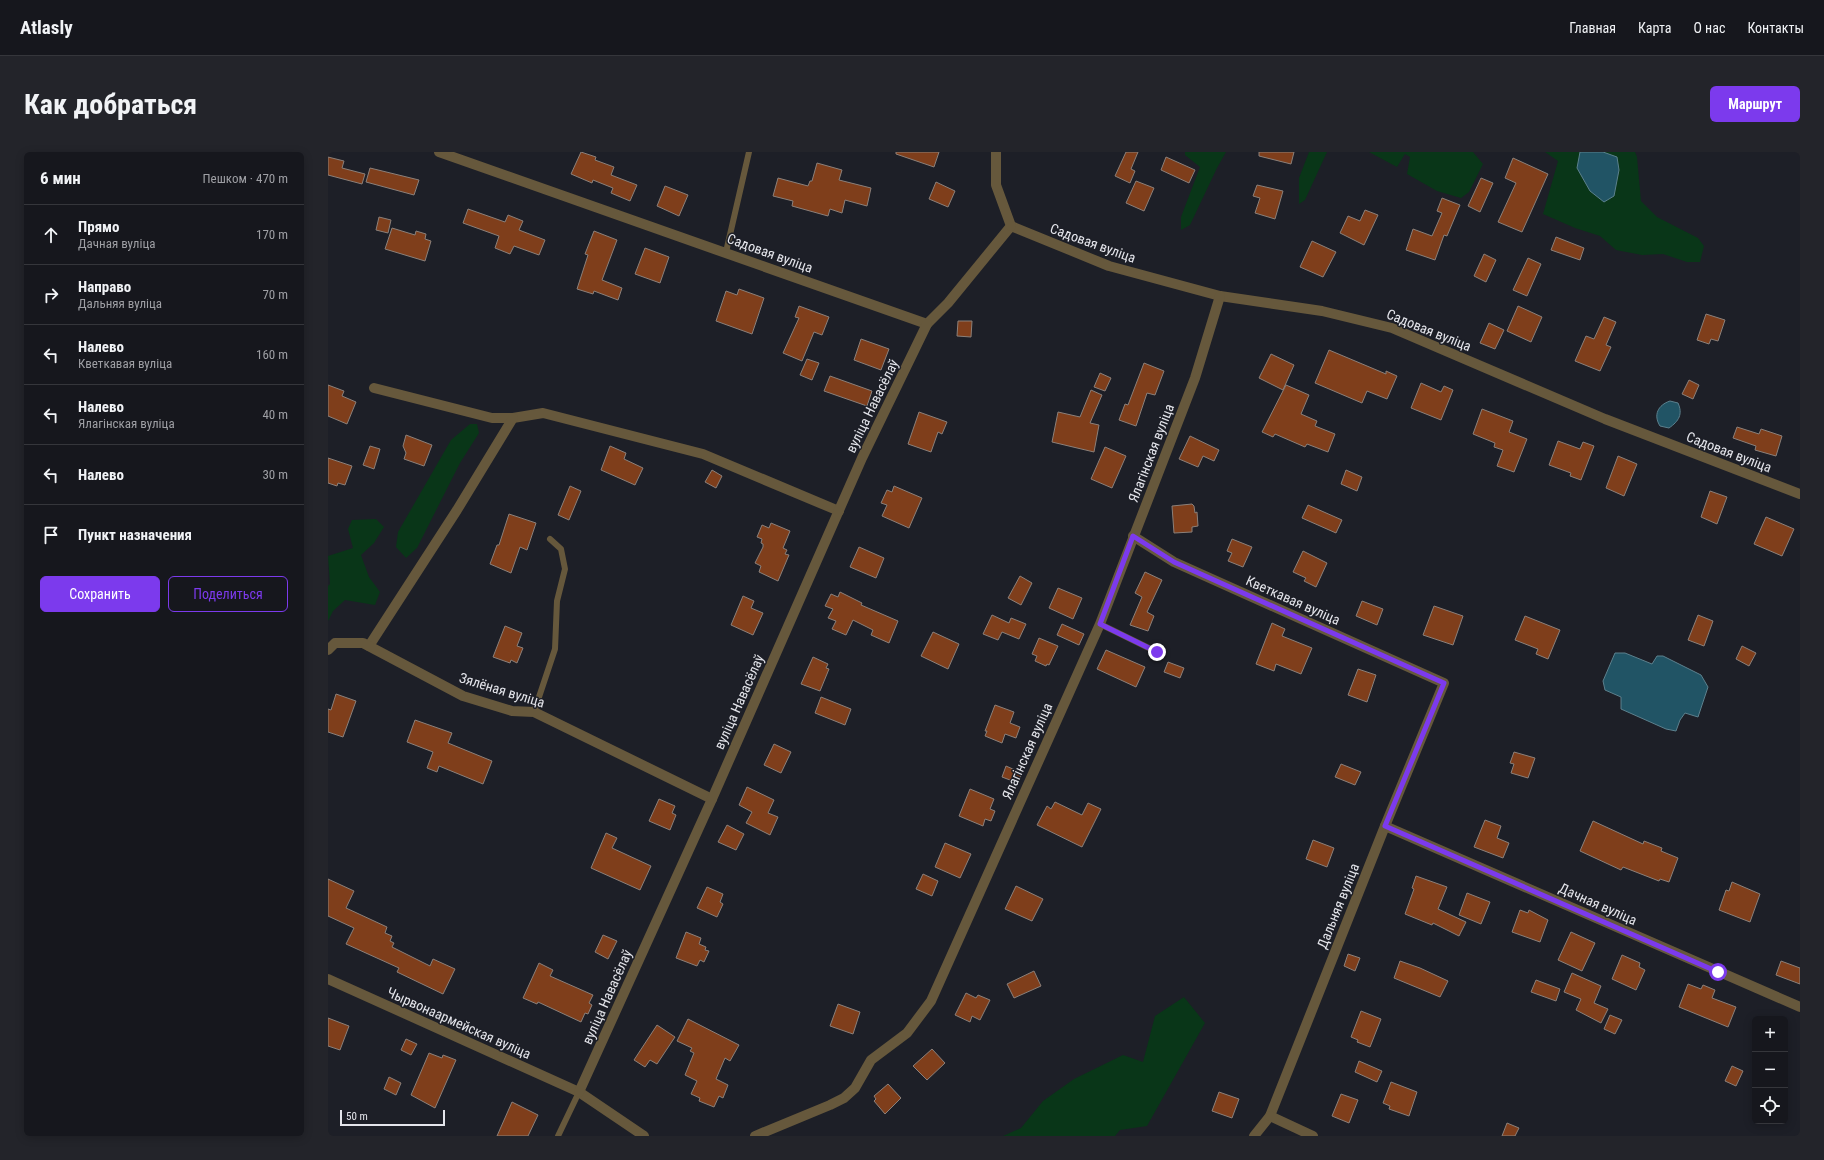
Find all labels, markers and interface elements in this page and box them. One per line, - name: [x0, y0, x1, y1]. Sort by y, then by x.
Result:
- text: Atlasly: [20, 16, 73, 39]
- text: Главная: [1569, 20, 1616, 36]
- text: Карта: [1638, 20, 1671, 36]
- text: О нас: [1693, 20, 1725, 36]
- text: Контакты: [1747, 20, 1804, 36]
- button: Маршрут: [1710, 86, 1800, 122]
- text: Как добраться: [24, 88, 197, 121]
- text: 6 мин: [40, 168, 81, 188]
- text: Пешком · 470 m: [202, 171, 288, 186]
- text: Прямо: [78, 218, 119, 236]
- street label: Садовая вуліца: [1048, 220, 1138, 266]
- icon: ahead: [40, 224, 62, 246]
- text: 170 m: [256, 227, 288, 242]
- street label: Садовая вуліца: [725, 230, 815, 276]
- text: Дачная вуліца: [78, 236, 155, 251]
- text: Направо: [78, 278, 131, 296]
- icon: right: [40, 284, 62, 306]
- text: 70 m: [262, 287, 288, 302]
- text: Дальняя вуліца: [78, 296, 162, 311]
- street label: Садовая вуліца: [1384, 306, 1474, 354]
- text: Налево: [78, 338, 124, 356]
- icon: left: [40, 344, 62, 366]
- text: 160 m: [256, 347, 288, 362]
- text: Кветкавая вуліца: [78, 356, 172, 371]
- street label: вуліца Навасёлаў: [842, 357, 902, 455]
- text: Налево: [78, 398, 124, 416]
- street label: Ялагінская вуліца: [1125, 402, 1177, 504]
- icon: left: [40, 404, 62, 426]
- text: 40 m: [262, 407, 288, 422]
- text: Ялагінская вуліца: [78, 416, 175, 431]
- street label: Садовая вуліца: [1684, 428, 1774, 476]
- icon: left: [40, 464, 62, 486]
- text: Налево: [78, 466, 124, 484]
- text: 30 m: [262, 467, 288, 482]
- icon: arrive: [40, 524, 62, 546]
- text: Пункт назначения: [78, 526, 192, 544]
- street label: Кветкавая вуліца: [1243, 572, 1343, 628]
- button: Сохранить: [40, 576, 160, 612]
- button: Поделиться: [168, 576, 288, 612]
- route end: [1148, 643, 1166, 661]
- street label: вуліца Навасёлаў: [711, 652, 767, 752]
- street label: Зялёная вуліца: [457, 669, 547, 711]
- street label: Ялагінская вуліца: [999, 700, 1055, 802]
- street label: Дальняя вуліца: [1314, 861, 1362, 951]
- street label: Дачная вуліца: [1557, 880, 1639, 928]
- street label: вуліца Навасёлаў: [579, 947, 635, 1047]
- route start: [1709, 963, 1727, 981]
- street label: Чырвонаармейская вуліца: [385, 984, 533, 1062]
- map controls: [1752, 1016, 1788, 1124]
- button: +: [1752, 1016, 1788, 1052]
- button: −: [1752, 1052, 1788, 1088]
- button: locate: [1752, 1088, 1788, 1124]
- scale bar: [340, 1108, 445, 1127]
- text: 50 m: [346, 1110, 368, 1123]

